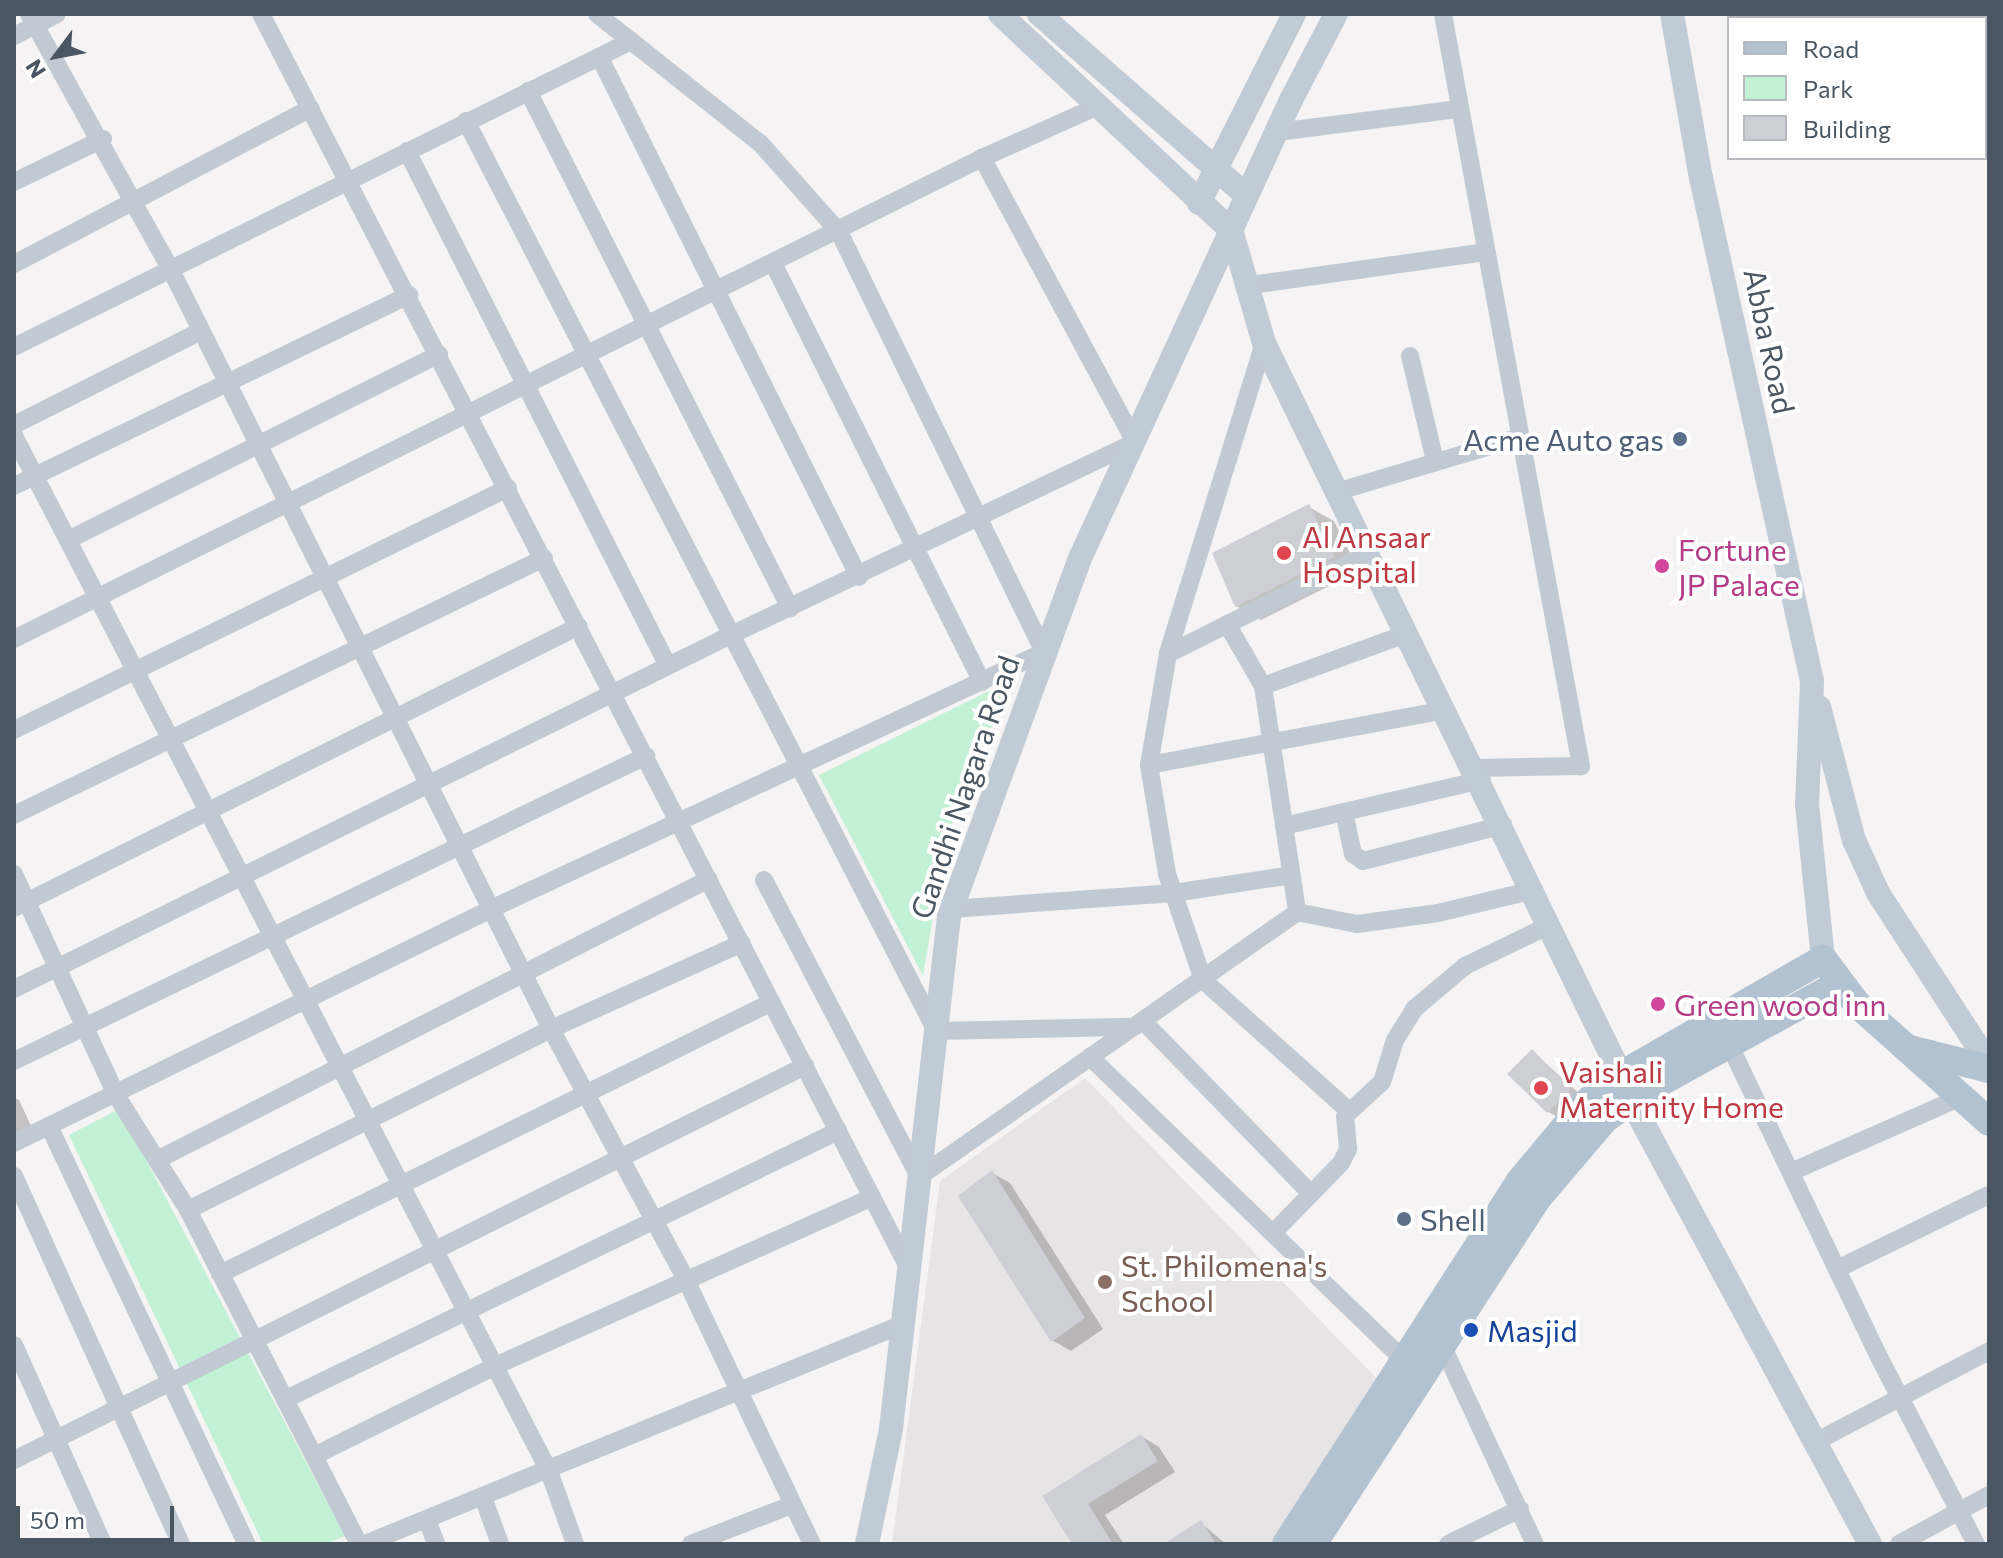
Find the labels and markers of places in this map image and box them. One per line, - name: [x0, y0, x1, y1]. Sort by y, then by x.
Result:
- place label: Acme Auto gas: [1463, 421, 1664, 457]
- marker: Acme Auto gas: [1671, 430, 1689, 448]
- place label: Al Ansaar Hospital: [1302, 518, 1431, 588]
- place label: Fortune JP Palace: [1678, 531, 1800, 602]
- marker: Al Ansaar Hospital: [1273, 542, 1295, 564]
- marker: Fortune JP Palace: [1653, 557, 1671, 575]
- place label: Green wood inn: [1674, 986, 1887, 1022]
- marker: Green wood inn: [1649, 995, 1667, 1013]
- place label: Vaishali Maternity Home: [1559, 1053, 1784, 1124]
- marker: Vaishali Maternity Home: [1530, 1077, 1552, 1099]
- place label: Shell: [1420, 1201, 1486, 1237]
- marker: Shell: [1395, 1210, 1413, 1228]
- place label: St. Philomena's School: [1121, 1247, 1327, 1318]
- marker: St. Philomena's School: [1096, 1273, 1114, 1291]
- place label: Masjid: [1487, 1312, 1577, 1348]
- marker: Masjid: [1462, 1321, 1480, 1339]

